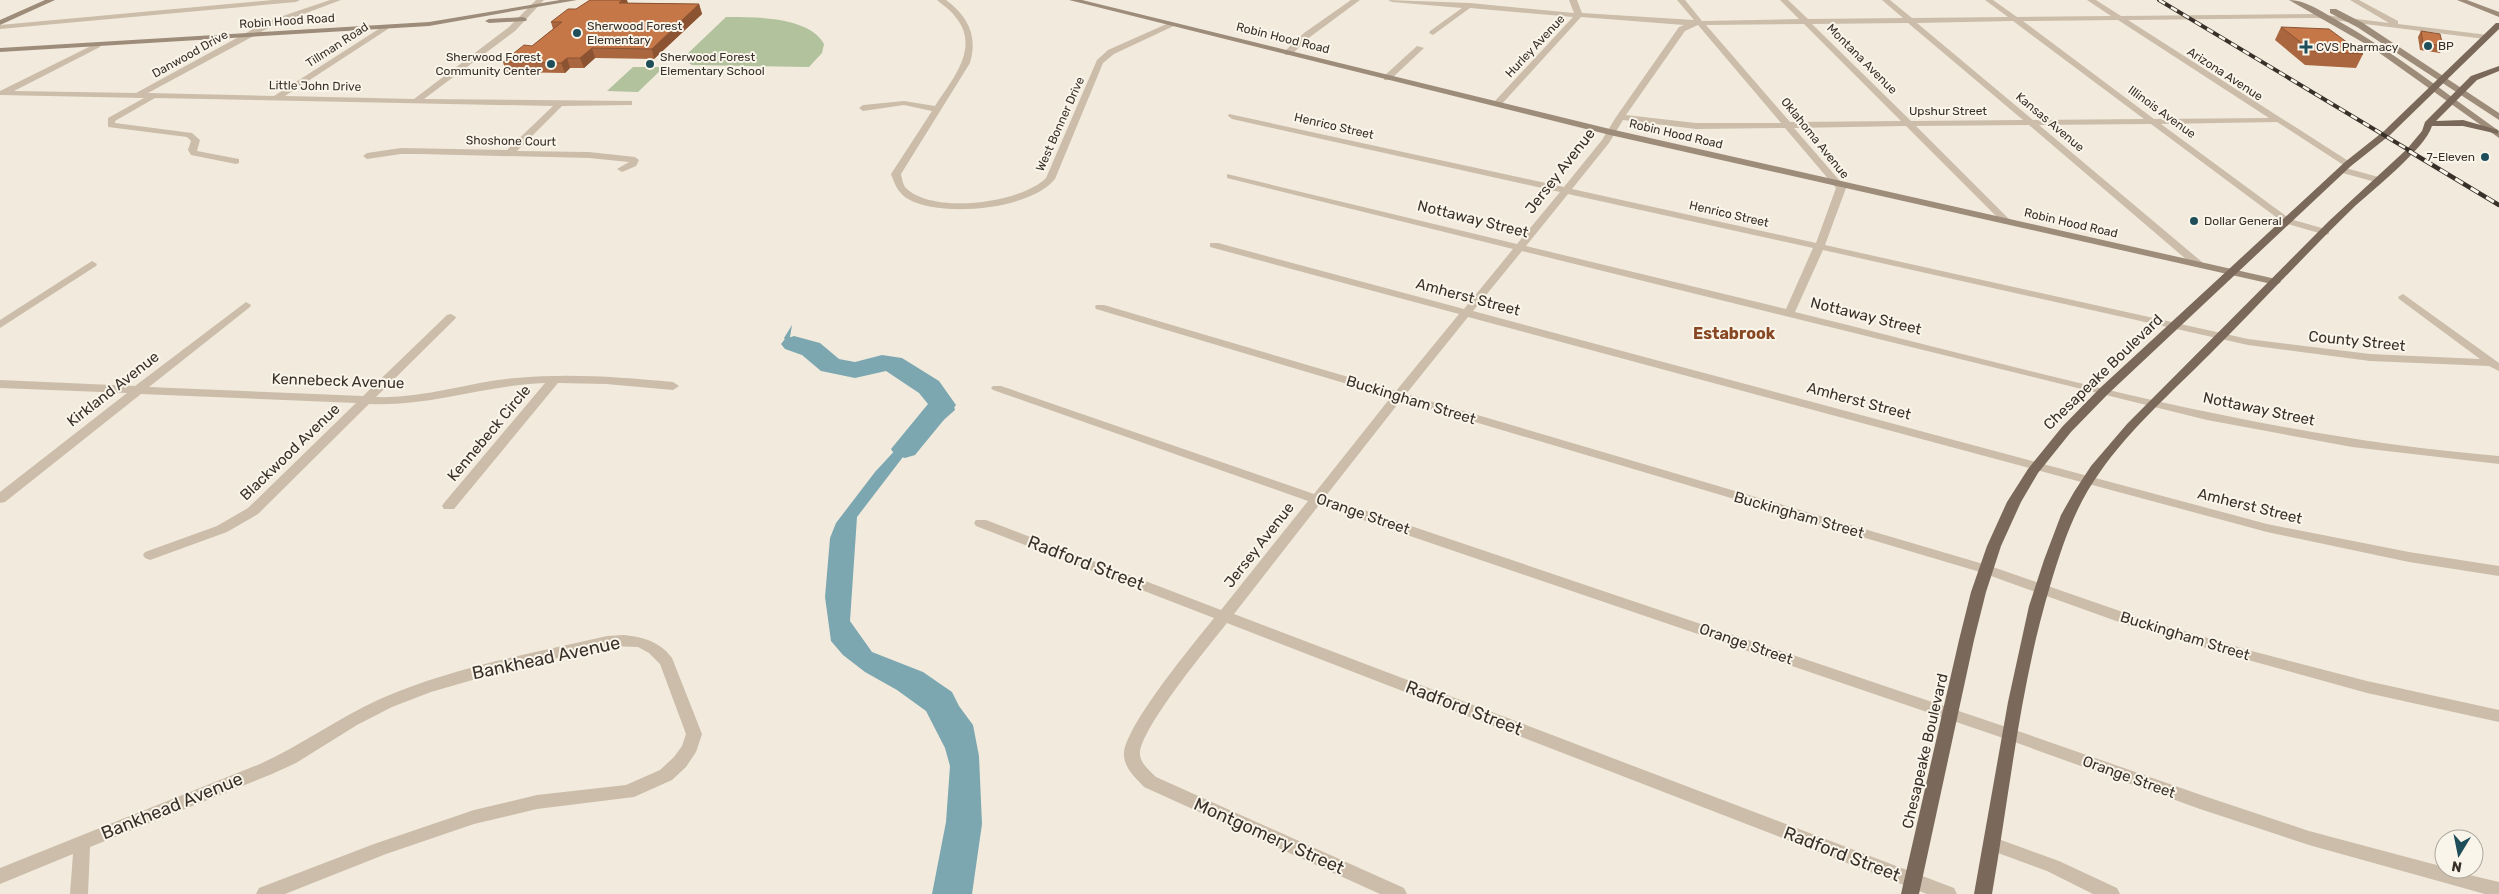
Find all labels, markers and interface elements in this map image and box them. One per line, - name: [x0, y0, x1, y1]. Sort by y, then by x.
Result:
- street label: Robin Hood Road: [239, 11, 335, 31]
- street label: Hurley Avenue: [1502, 12, 1568, 80]
- place label: Sherwood Forest Elementary: [587, 19, 682, 47]
- street label: Tillman Road: [303, 20, 371, 70]
- street label: Robin Hood Road: [1235, 20, 1331, 56]
- street label: Montana Avenue: [1824, 21, 1900, 97]
- street label: Danwood Drive: [150, 27, 230, 81]
- marker: Sherwood Forest Elementary: [571, 27, 583, 39]
- place label: BP: [2438, 39, 2454, 53]
- place label: CVS Pharmacy: [2316, 40, 2399, 54]
- marker: BP: [2422, 40, 2434, 52]
- marker: CVS Pharmacy: [2300, 41, 2312, 53]
- street label: Arizona Avenue: [2185, 44, 2266, 104]
- place label: Sherwood Forest Community Center: [436, 50, 541, 78]
- place label: Sherwood Forest Elementary School: [660, 50, 765, 78]
- marker: Sherwood Forest Community Center: [545, 58, 557, 70]
- marker: Sherwood Forest Elementary School: [644, 58, 656, 70]
- street label: West Bonner Drive: [1033, 74, 1087, 173]
- street label: Little John Drive: [269, 78, 362, 94]
- street label: Illinois Avenue: [2126, 83, 2199, 141]
- street label: Kansas Avenue: [2013, 89, 2087, 155]
- street label: Oklahoma Avenue: [1778, 95, 1852, 181]
- street label: Upshur Street: [1909, 104, 1987, 118]
- street label: Henrico Street: [1293, 110, 1375, 142]
- street label: Robin Hood Road: [1628, 116, 1724, 152]
- street label: Jersey Avenue: [1521, 125, 1599, 217]
- street label: Shoshone Court: [466, 133, 557, 149]
- place label: 7-Eleven: [2426, 150, 2475, 164]
- marker: 7-Eleven: [2479, 151, 2491, 163]
- street label: Nottaway Street: [1416, 197, 1531, 242]
- street label: Henrico Street: [1688, 198, 1770, 230]
- street label: Robin Hood Road: [2023, 205, 2119, 241]
- place label: Dollar General: [2204, 214, 2282, 228]
- marker: Dollar General: [2188, 215, 2200, 227]
- street label: Amherst Street: [1414, 274, 1522, 320]
- street label: Nottaway Street: [1809, 294, 1924, 339]
- street label: Chesapeake Boulevard: [2040, 310, 2166, 434]
- district label: Estabrook: [1693, 324, 1776, 343]
- street label: County Street: [2308, 327, 2407, 355]
- street label: Kirkland Avenue: [63, 347, 163, 431]
- street label: Kennebeck Avenue: [271, 370, 405, 392]
- street label: Buckingham Street: [1344, 372, 1478, 428]
- street label: Amherst Street: [1805, 378, 1913, 424]
- street label: Kennebeck Circle: [444, 381, 534, 485]
- street label: Nottaway Street: [2201, 388, 2317, 430]
- street label: Blackwood Avenue: [236, 400, 344, 504]
- street label: Amherst Street: [2196, 484, 2304, 528]
- street label: Buckingham Street: [1732, 488, 1866, 542]
- street label: Orange Street: [1314, 490, 1412, 538]
- street label: Jersey Avenue: [1220, 499, 1298, 591]
- street label: Radford Street: [1024, 531, 1148, 595]
- street label: Buckingham Street: [2118, 608, 2252, 664]
- street label: Orange Street: [1697, 620, 1795, 668]
- street label: Bankhead Avenue: [470, 632, 622, 684]
- street label: Chesapeake Boulevard: [1898, 672, 1952, 830]
- street label: Radford Street: [1402, 676, 1526, 740]
- street label: Orange Street: [2080, 752, 2178, 802]
- street label: Bankhead Avenue: [98, 768, 246, 844]
- street label: Montgomery Street: [1190, 793, 1348, 879]
- street label: Radford Street: [1780, 822, 1904, 886]
- north arrow: [2434, 829, 2484, 879]
- text: N: [2450, 857, 2463, 876]

